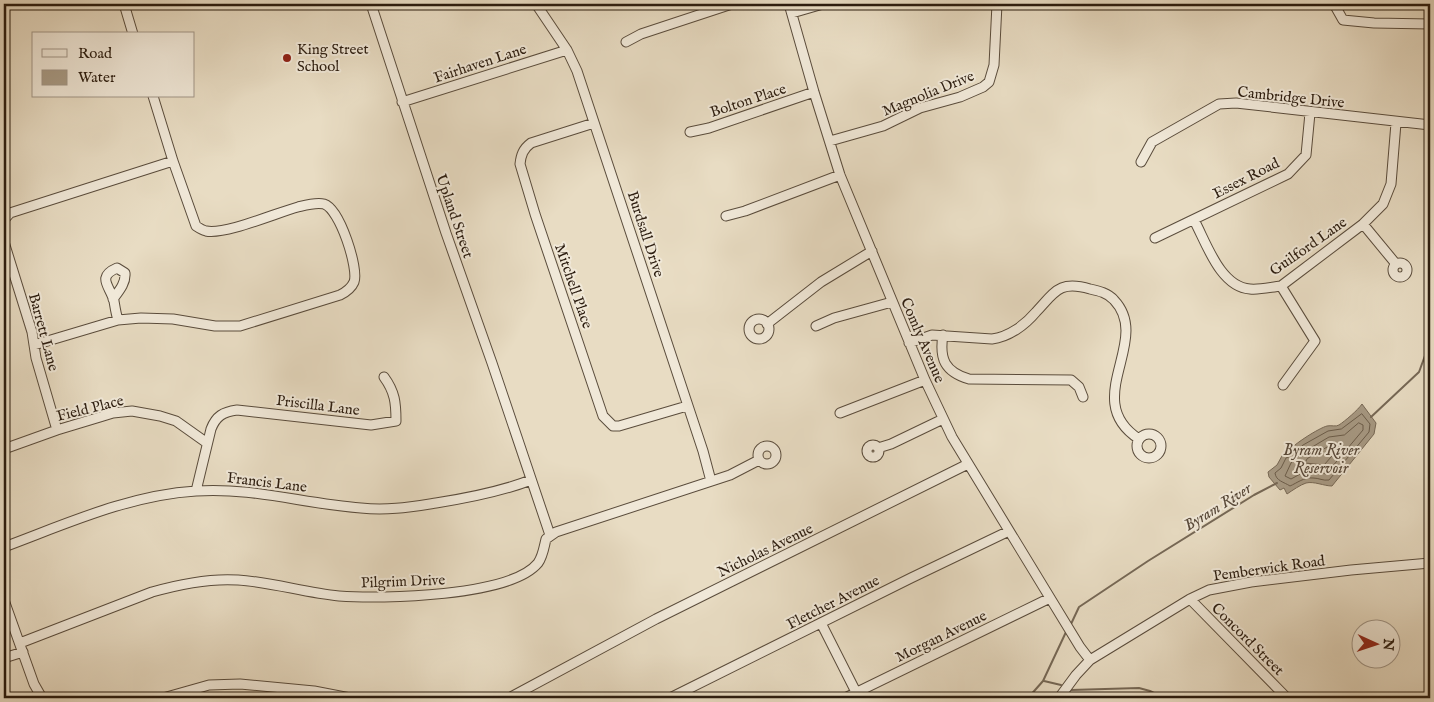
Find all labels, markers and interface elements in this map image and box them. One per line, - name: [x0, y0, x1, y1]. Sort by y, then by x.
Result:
- legend: [32, 32, 195, 98]
- place label: King Street School: [297, 40, 369, 76]
- street label: Fairhaven Lane: [431, 40, 529, 87]
- text: Road: [78, 44, 113, 63]
- marker: King Street School: [281, 52, 293, 64]
- street label: Magnolia Drive: [879, 66, 977, 121]
- text: Water: [78, 68, 116, 87]
- street label: Bolton Place: [708, 79, 789, 122]
- street label: Cambridge Drive: [1237, 82, 1345, 113]
- street label: Essex Road: [1210, 153, 1284, 203]
- street label: Upland Street: [431, 172, 478, 261]
- street label: Burdsall Drive: [623, 189, 668, 280]
- street label: Guilford Lane: [1266, 213, 1351, 280]
- street label: Mitchell Place: [550, 241, 597, 331]
- street label: Barrett Lane: [24, 291, 63, 373]
- street label: Comly Avenue: [896, 295, 949, 386]
- street label: Field Place: [55, 391, 126, 426]
- street label: Priscilla Lane: [275, 391, 361, 420]
- water label: Byram River Reservoir: [1283, 441, 1361, 479]
- street label: Francis Lane: [226, 468, 308, 497]
- water label: Byram River: [1181, 478, 1257, 536]
- street label: Nicholas Avenue: [714, 519, 816, 582]
- street label: Pemberwick Road: [1212, 551, 1327, 586]
- street label: Pilgrim Drive: [361, 571, 446, 592]
- street label: Fletcher Avenue: [784, 571, 883, 634]
- street label: Concord Street: [1207, 599, 1288, 680]
- street label: Morgan Avenue: [892, 606, 990, 667]
- north arrow: [1352, 620, 1402, 670]
- text: N: [1379, 637, 1397, 651]

